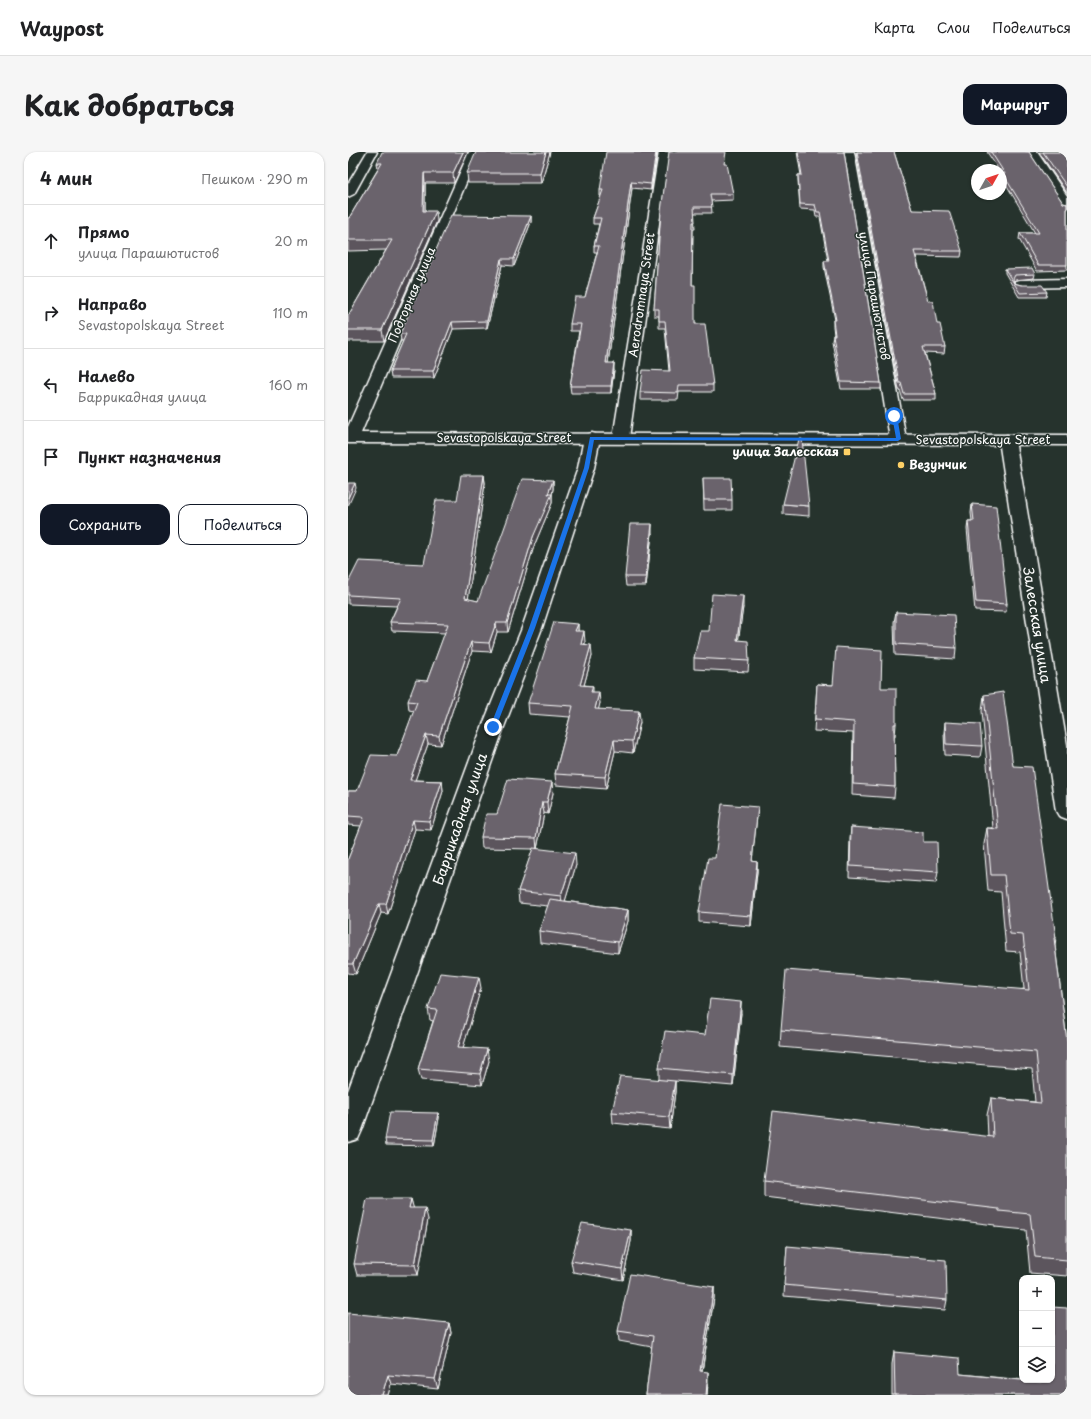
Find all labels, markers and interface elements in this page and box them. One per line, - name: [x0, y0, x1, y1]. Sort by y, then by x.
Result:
- text: Waypost: [20, 14, 104, 42]
- text: Карта: [874, 17, 915, 38]
- text: Слои: [937, 17, 970, 38]
- text: Поделиться: [992, 17, 1071, 38]
- text: Как добраться: [24, 83, 235, 126]
- button: Маршрут: [963, 84, 1067, 125]
- north arrow: [971, 164, 1007, 200]
- text: 4 мин: [40, 165, 93, 191]
- text: Пешком · 290 m: [201, 169, 308, 188]
- text: Прямо: [78, 220, 129, 243]
- icon: ahead: [40, 230, 62, 252]
- street label: улица Парашютистов: [855, 230, 895, 362]
- text: 20 m: [274, 231, 308, 250]
- street label: Aerodromnaya Street: [623, 231, 659, 358]
- text: улица Парашютистов: [78, 243, 219, 262]
- street label: Подгорная улица: [383, 243, 440, 345]
- text: Направо: [78, 292, 147, 315]
- icon: right: [40, 302, 62, 324]
- text: 110 m: [273, 303, 308, 322]
- text: Sevastopolskaya Street: [78, 315, 224, 334]
- text: Налево: [78, 364, 135, 387]
- icon: left: [40, 374, 62, 396]
- text: 160 m: [269, 375, 308, 394]
- text: Баррикадная улица: [78, 387, 206, 406]
- route start: [885, 407, 903, 425]
- street label: Sevastopolskaya Street: [436, 428, 572, 446]
- street label: Sevastopolskaya Street: [915, 430, 1051, 448]
- place label: улица Залесская: [732, 442, 839, 460]
- text: Пункт назначения: [78, 445, 221, 468]
- icon: arrive: [40, 446, 62, 468]
- marker: улица Залесская: [842, 447, 852, 457]
- place label: Везунчик: [909, 455, 967, 473]
- marker: Везунчик: [896, 460, 906, 470]
- button: Сохранить: [40, 504, 170, 545]
- button: Поделиться: [178, 504, 308, 545]
- street label: Залесская улица: [1018, 564, 1057, 685]
- route end: [484, 718, 502, 736]
- street label: Баррикадная улица: [427, 750, 492, 888]
- map controls: [1019, 1275, 1055, 1383]
- button: +: [1019, 1275, 1055, 1311]
- button: −: [1019, 1311, 1055, 1347]
- button: layers: [1019, 1347, 1055, 1383]

